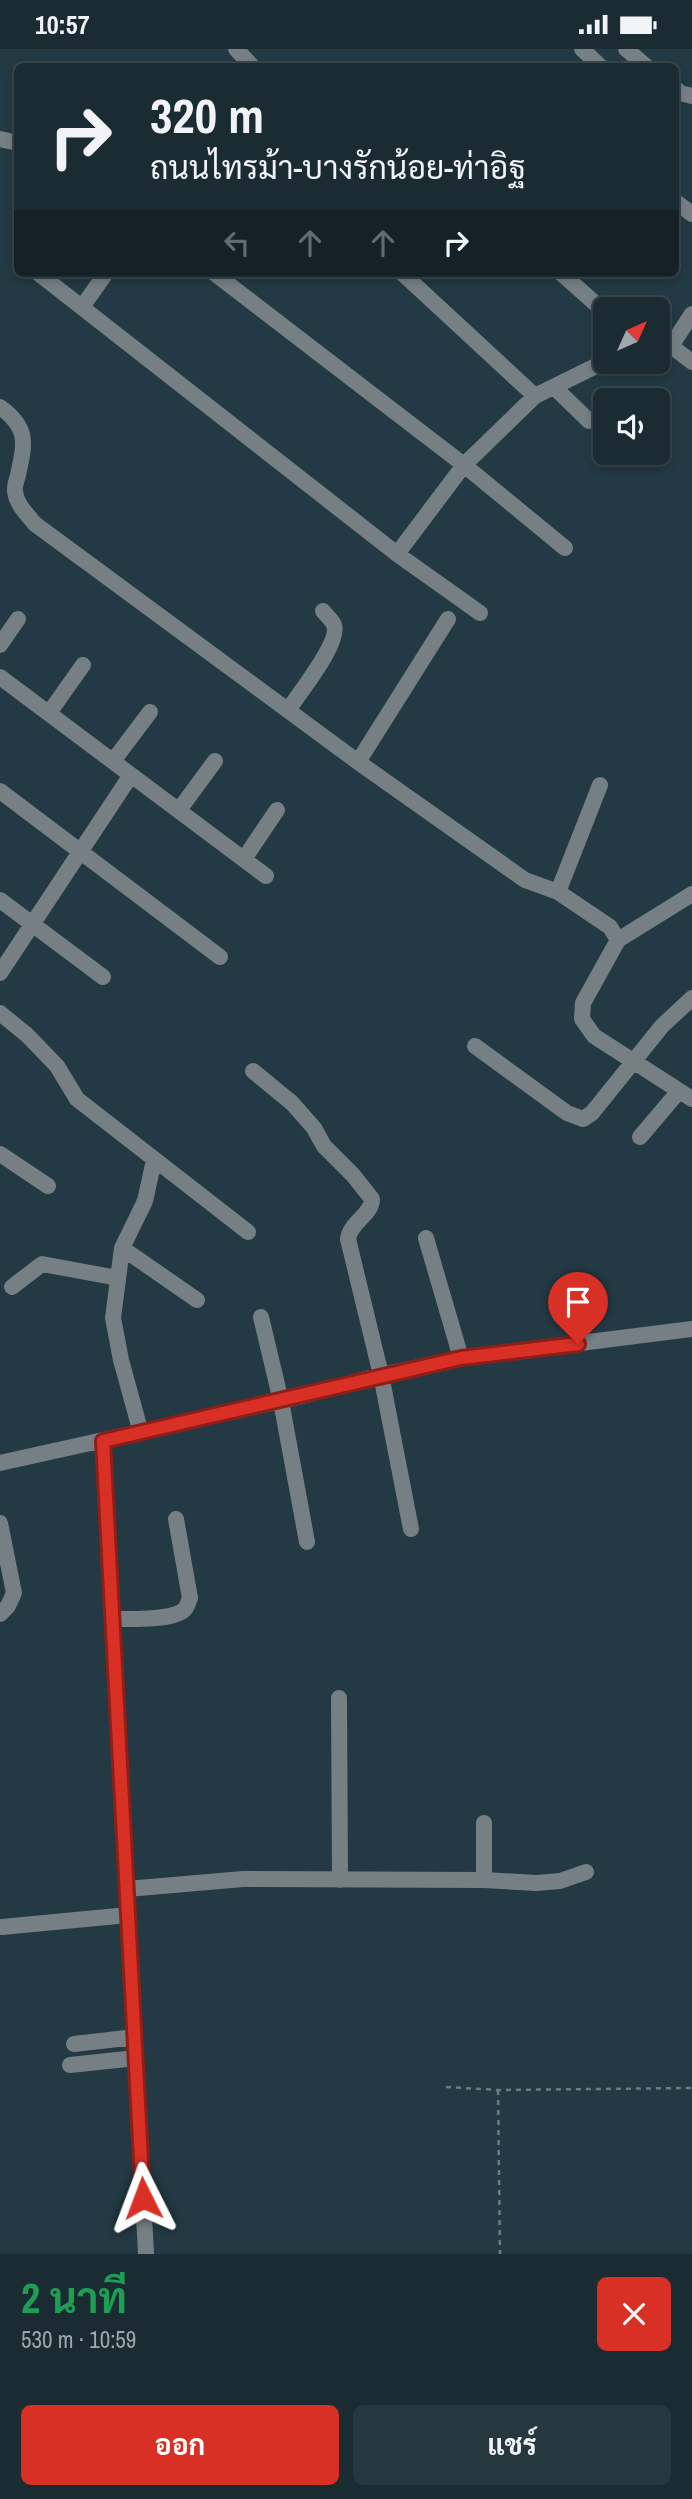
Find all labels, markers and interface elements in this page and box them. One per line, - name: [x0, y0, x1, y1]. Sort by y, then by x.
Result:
- text: 10:57: [35, 7, 90, 42]
- text: 320 m: [150, 82, 264, 148]
- icon: right: [35, 91, 126, 182]
- text: ถนนไทรม้า-บางรักน้อย-ท่าอิฐ: [150, 146, 526, 189]
- icon: left: [218, 224, 256, 262]
- icon: ahead: [291, 224, 329, 262]
- icon: ahead: [364, 224, 402, 262]
- icon: right: [437, 224, 475, 262]
- north arrow: [593, 297, 670, 375]
- map controls: [593, 297, 670, 465]
- button: sound: [593, 388, 670, 465]
- pin: [548, 1272, 608, 1344]
- icon: arrive: [559, 1283, 597, 1321]
- position arrow: [106, 2161, 180, 2235]
- text: 2 นาที: [21, 2270, 127, 2326]
- button: close: [597, 2277, 671, 2351]
- text: 530 m · 10:59: [21, 2324, 136, 2355]
- button: ออก: [21, 2405, 339, 2485]
- button: แชร์: [353, 2405, 671, 2485]

